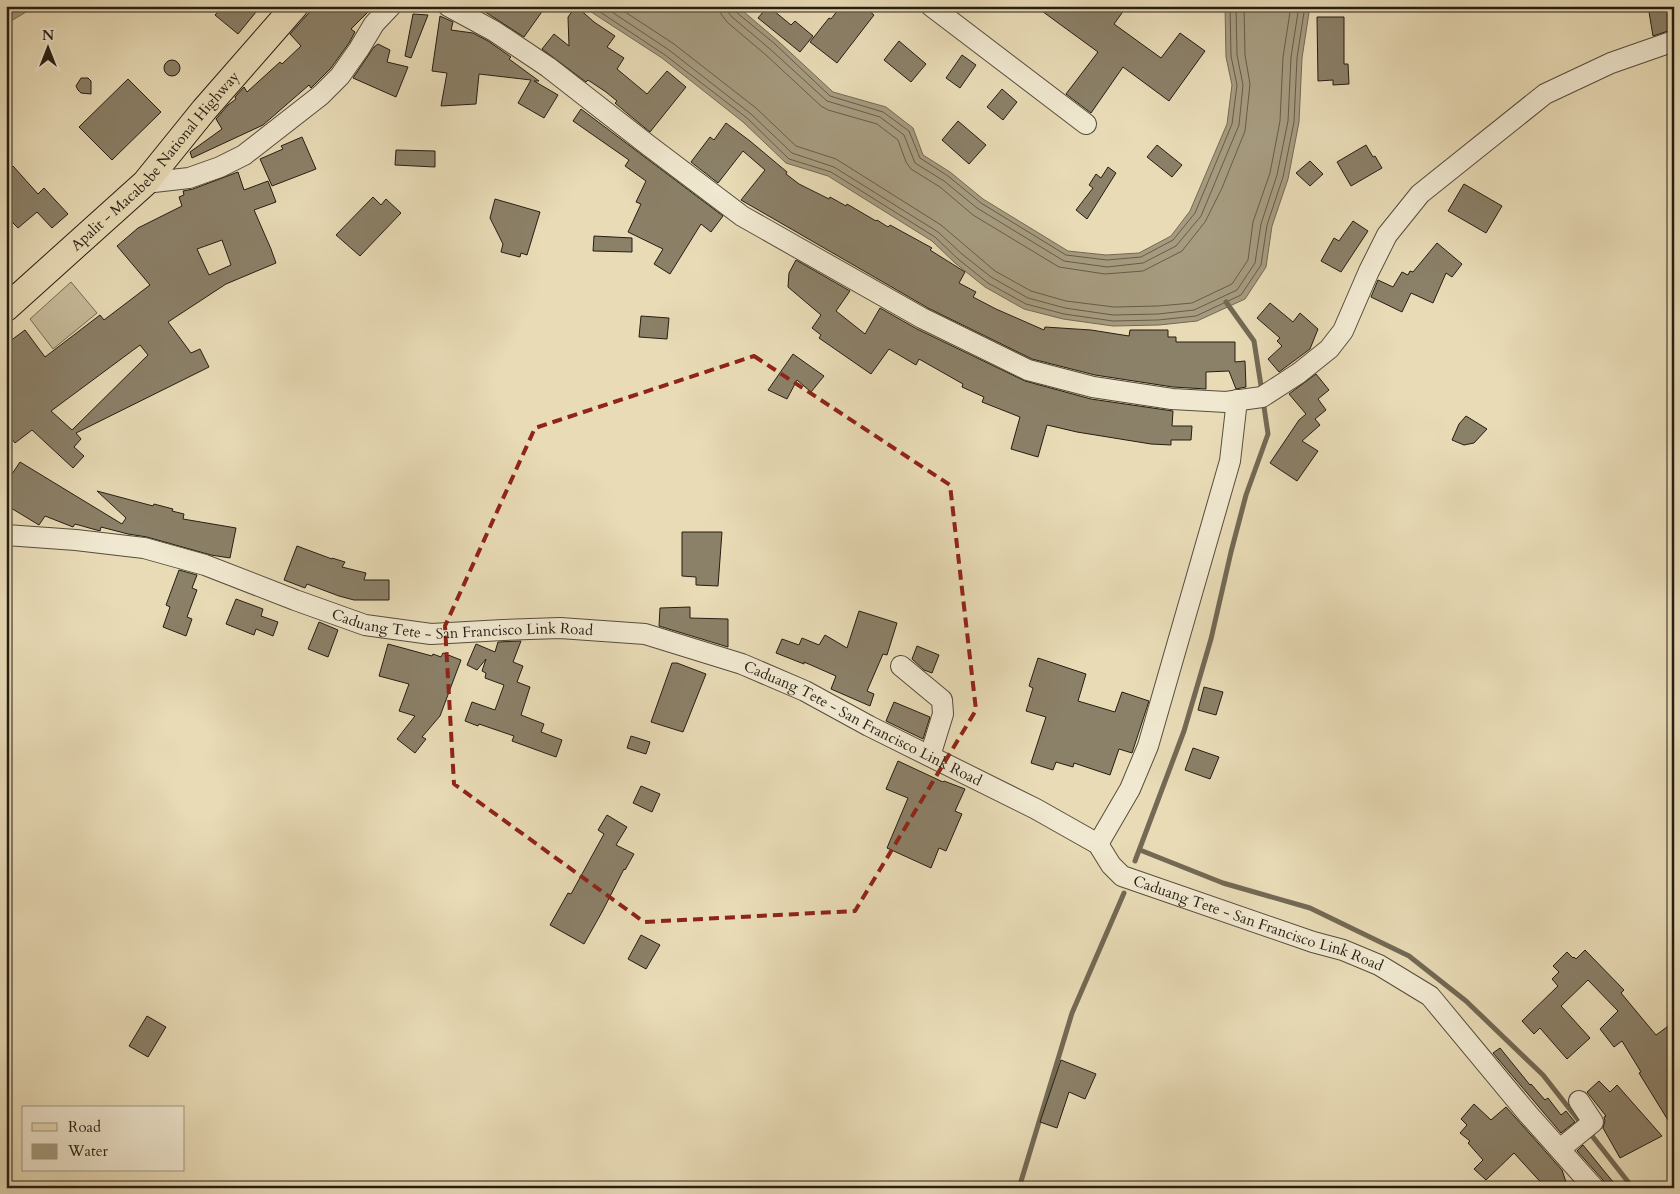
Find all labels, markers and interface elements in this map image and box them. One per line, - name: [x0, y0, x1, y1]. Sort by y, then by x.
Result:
- north arrow: [22, 22, 72, 72]
- text: N: [42, 26, 54, 45]
- street label: Apalit - Macabebe National Highway: [66, 67, 244, 255]
- street label: Caduang Tete - San Francisco Link Road: [329, 604, 594, 644]
- street label: Caduang Tete - San Francisco Link Road: [741, 656, 985, 791]
- street label: Caduang Tete - San Francisco Link Road: [1131, 871, 1386, 976]
- legend: [22, 1106, 185, 1172]
- text: Road: [68, 1117, 101, 1137]
- text: Water: [67, 1141, 109, 1161]

